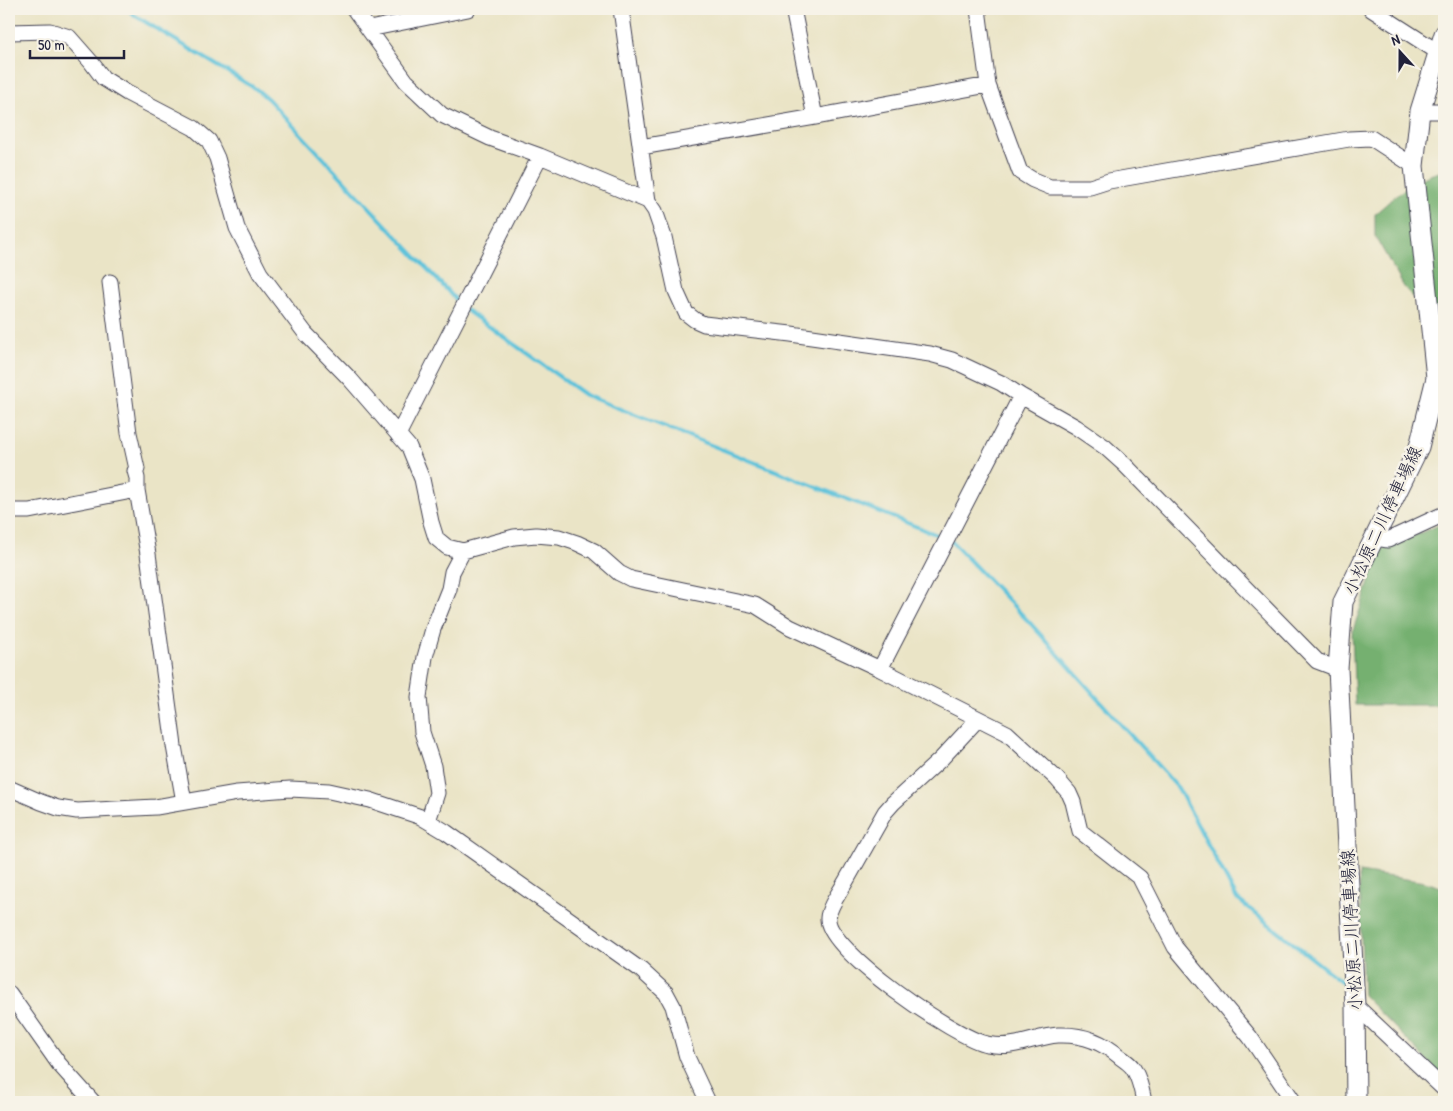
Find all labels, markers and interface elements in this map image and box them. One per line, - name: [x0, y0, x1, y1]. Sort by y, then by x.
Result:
- scale bar: [30, 28, 124, 60]
- north arrow: [1376, 28, 1426, 78]
- text: N: [1388, 29, 1403, 50]
- text: 50 m: [38, 34, 65, 55]
- street label: 小松原二川停車場線: [1336, 441, 1428, 599]
- street label: 小松原二川停車場線: [1334, 848, 1368, 1012]

